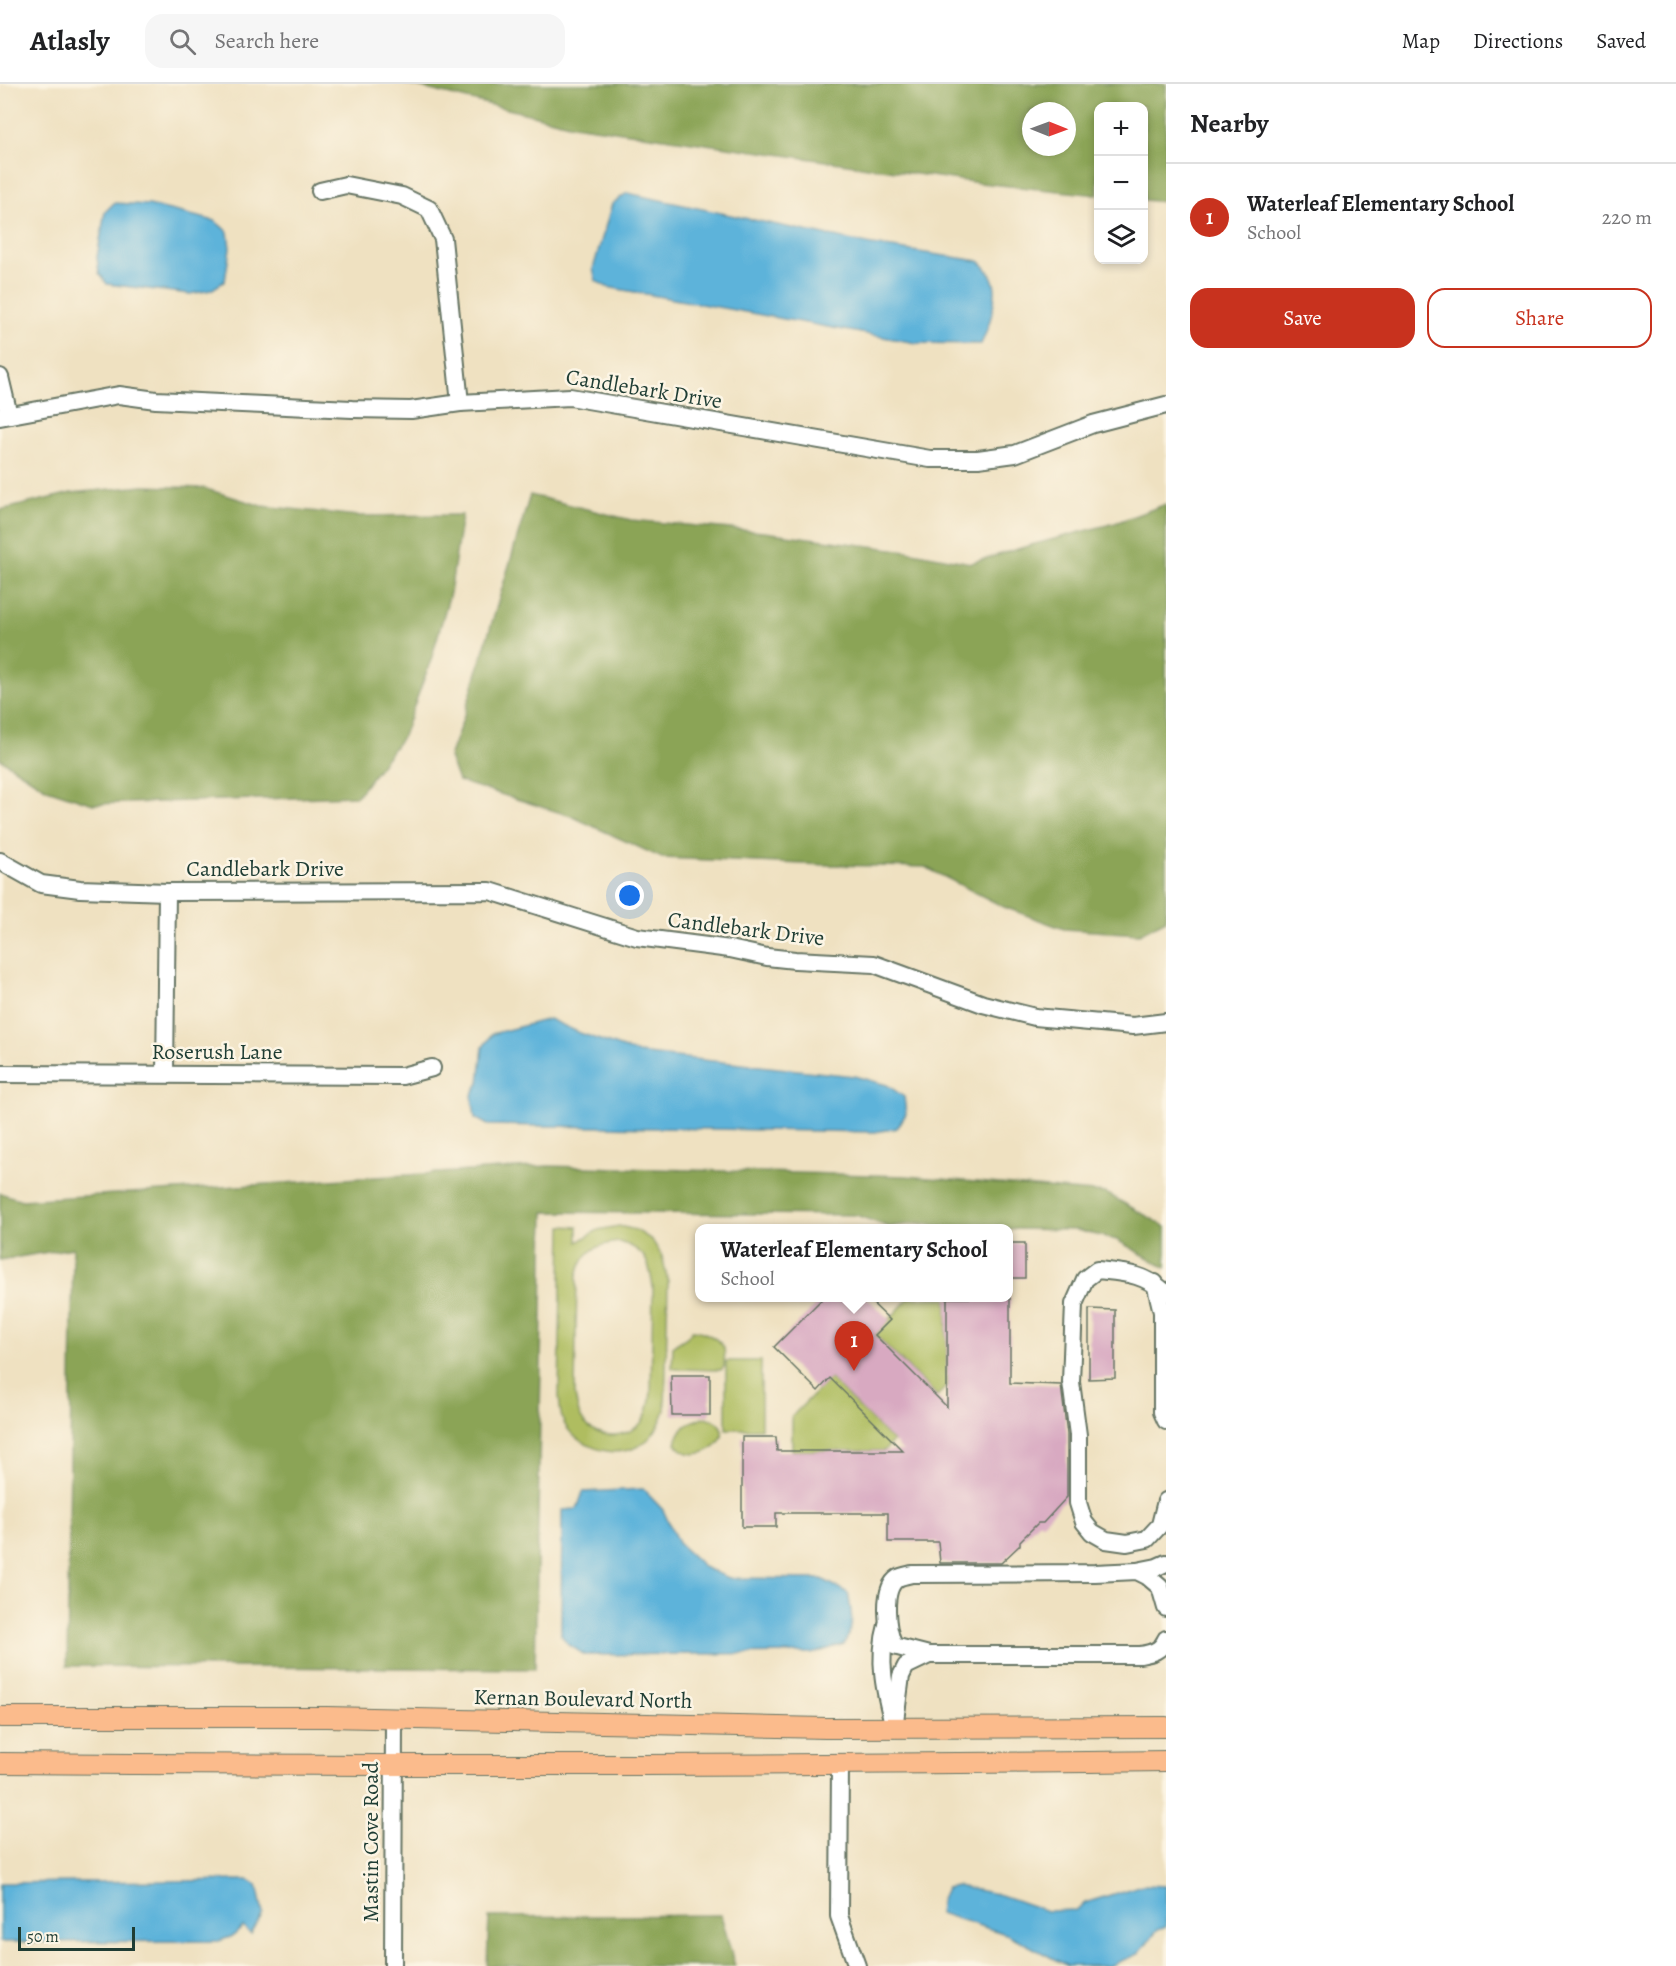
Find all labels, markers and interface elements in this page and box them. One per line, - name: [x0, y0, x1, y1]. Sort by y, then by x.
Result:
- search box: [145, 14, 565, 68]
- text: Atlasly: [30, 22, 109, 60]
- icon: search: [166, 25, 199, 58]
- text: Search here: [214, 26, 319, 56]
- text: Map: [1402, 27, 1440, 55]
- text: Directions: [1473, 27, 1563, 55]
- text: Saved: [1596, 27, 1646, 55]
- north arrow: [1022, 102, 1076, 156]
- map controls: [1094, 102, 1148, 264]
- button: +: [1094, 102, 1148, 156]
- text: Nearby: [1190, 106, 1269, 141]
- button: −: [1094, 156, 1148, 210]
- text: Waterleaf Elementary School: [1247, 189, 1514, 219]
- text: 1: [1206, 204, 1213, 231]
- text: 220 m: [1602, 204, 1652, 231]
- button: layers: [1094, 210, 1148, 264]
- text: School: [1247, 219, 1301, 246]
- button: Save: [1190, 288, 1415, 348]
- button: Share: [1427, 288, 1652, 348]
- street label: Candlebark Drive: [564, 362, 724, 416]
- street label: Candlebark Drive: [186, 854, 344, 884]
- your location: [615, 881, 644, 910]
- street label: Candlebark Drive: [666, 905, 826, 953]
- street label: Roserush Lane: [151, 1037, 283, 1067]
- popup: [695, 1224, 1013, 1302]
- text: Waterleaf Elementary School: [720, 1235, 988, 1265]
- text: School: [720, 1265, 775, 1292]
- pin: 1: [834, 1322, 874, 1371]
- street label: Kernan Boulevard North: [473, 1682, 693, 1716]
- street label: Mastin Cove Road: [356, 1761, 386, 1922]
- scale bar: [18, 1924, 135, 1952]
- text: 50 m: [27, 1926, 59, 1948]

